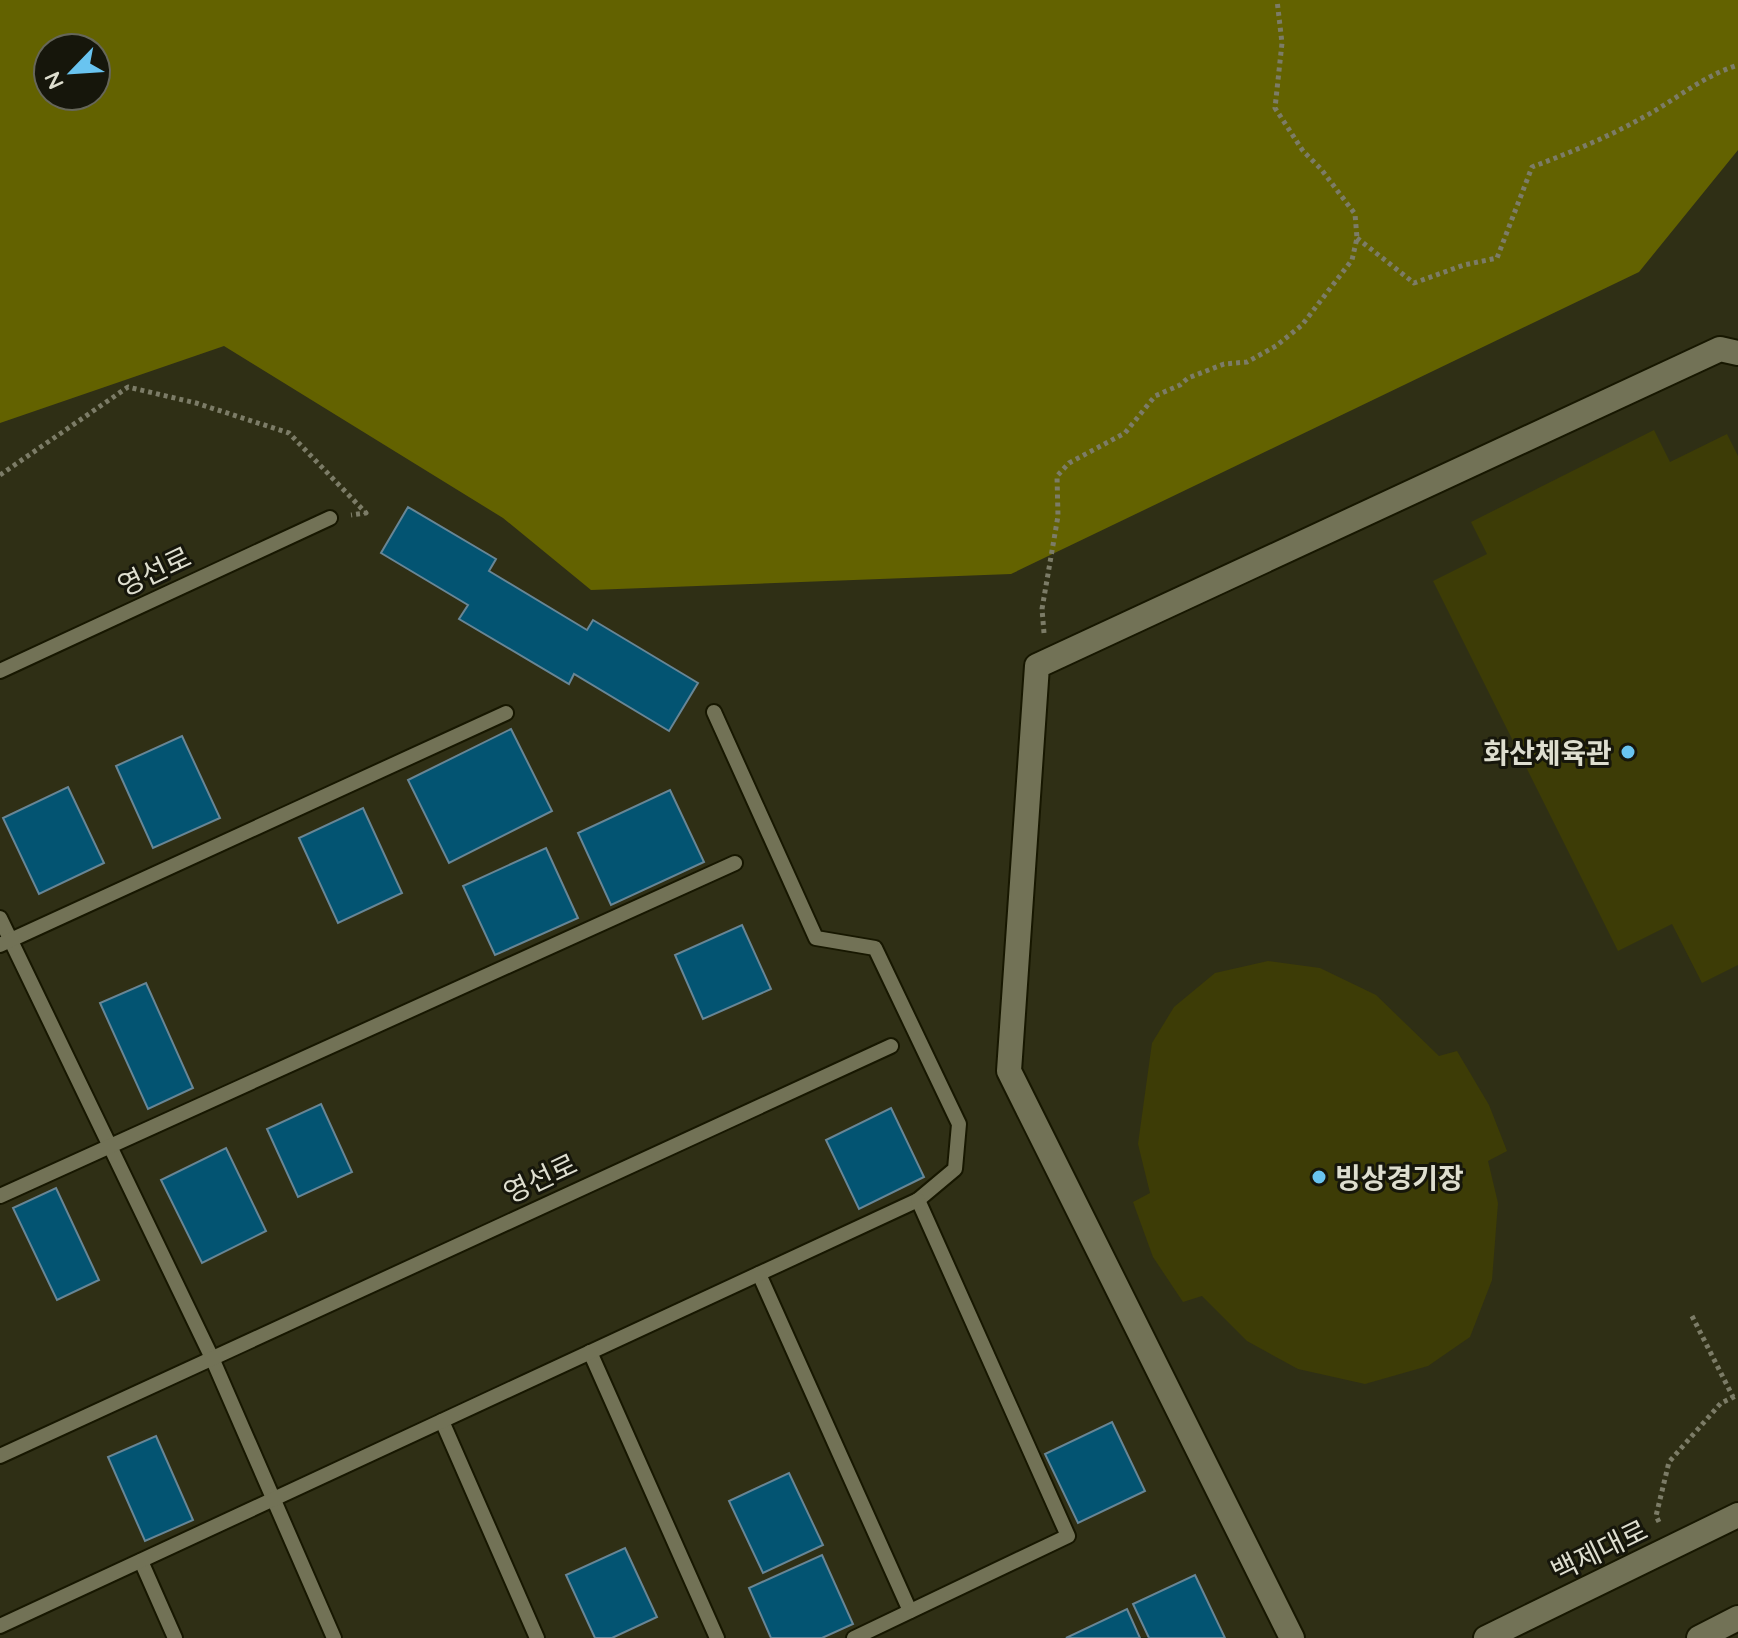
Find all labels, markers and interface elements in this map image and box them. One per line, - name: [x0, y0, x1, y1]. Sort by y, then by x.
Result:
- north arrow: [32, 32, 112, 112]
- text: N: [38, 67, 70, 94]
- street label: 영선로: [112, 539, 196, 603]
- place label: 화산체육관: [1483, 735, 1612, 770]
- marker: 화산체육관: [1619, 743, 1637, 761]
- street label: 영선로: [498, 1146, 582, 1210]
- place label: 빙상경기장: [1335, 1160, 1464, 1195]
- marker: 빙상경기장: [1310, 1168, 1328, 1186]
- street label: 백제대로: [1545, 1512, 1653, 1588]

